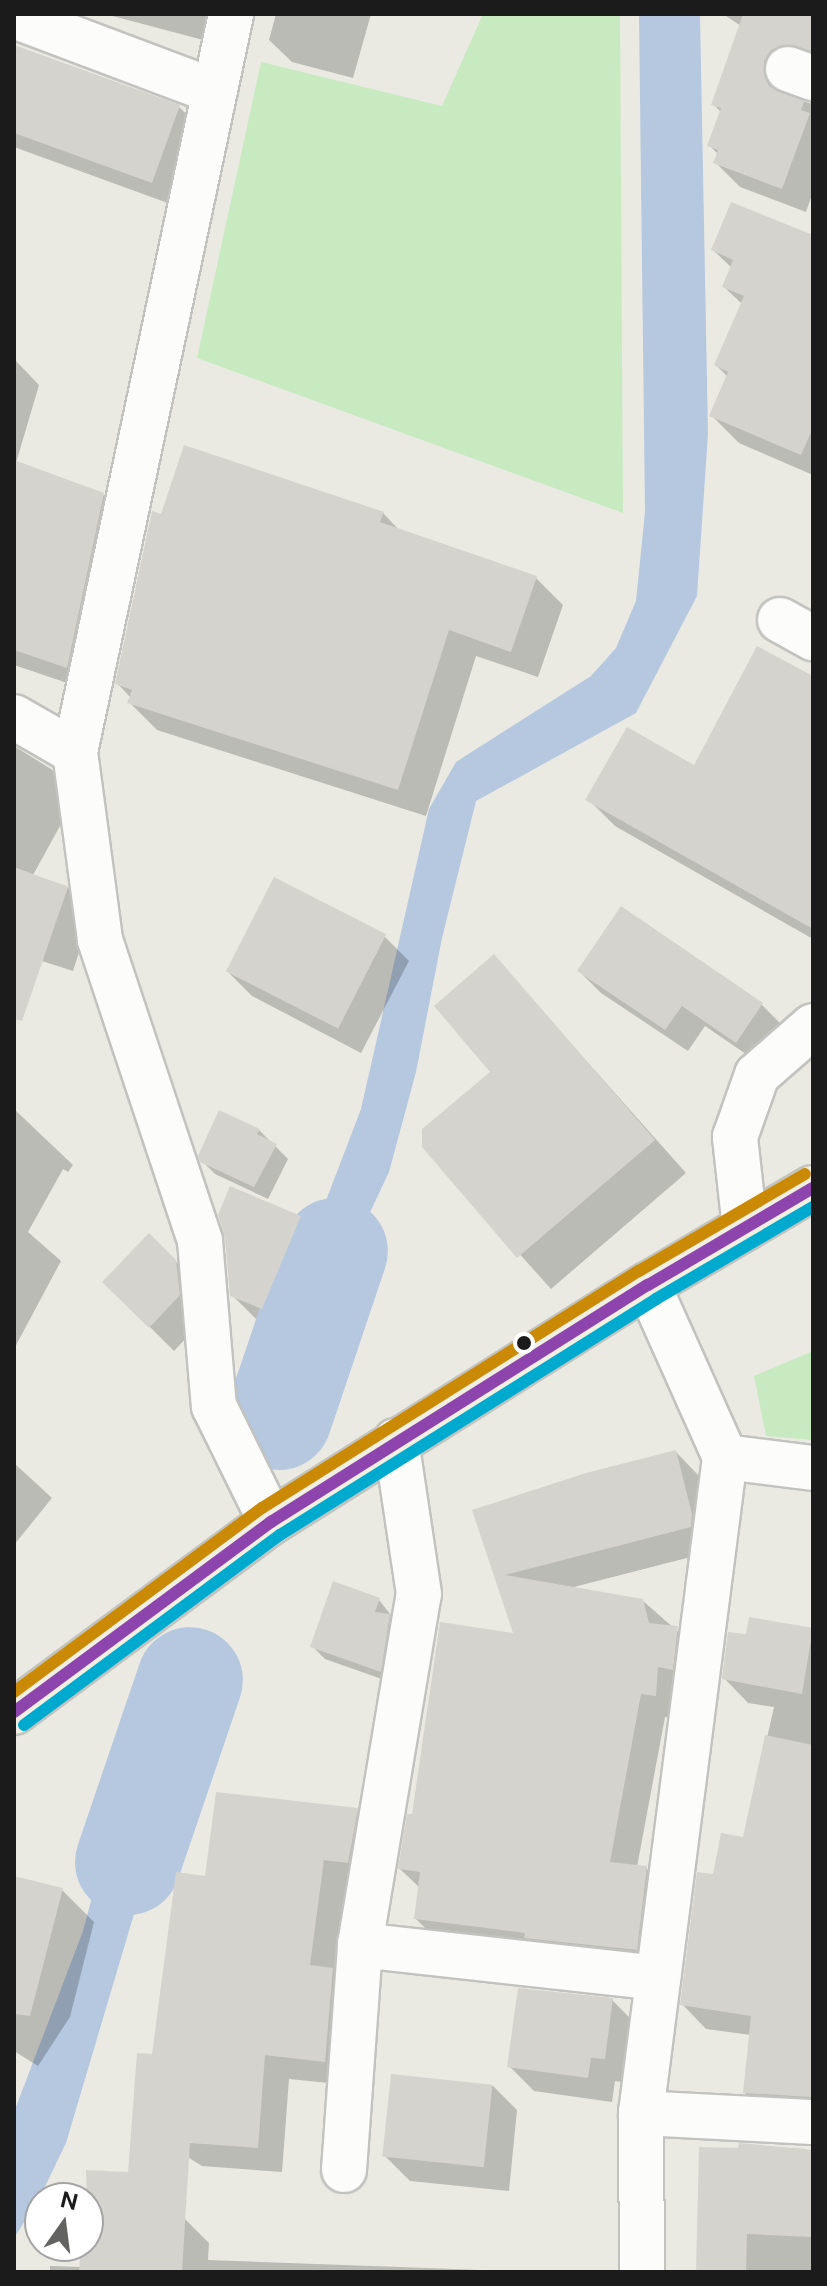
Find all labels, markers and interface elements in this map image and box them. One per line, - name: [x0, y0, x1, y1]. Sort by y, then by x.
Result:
- unlabelled marker: [516, 1335, 532, 1351]
- north arrow: [24, 2182, 104, 2262]
- text: N: [58, 2186, 81, 2215]

